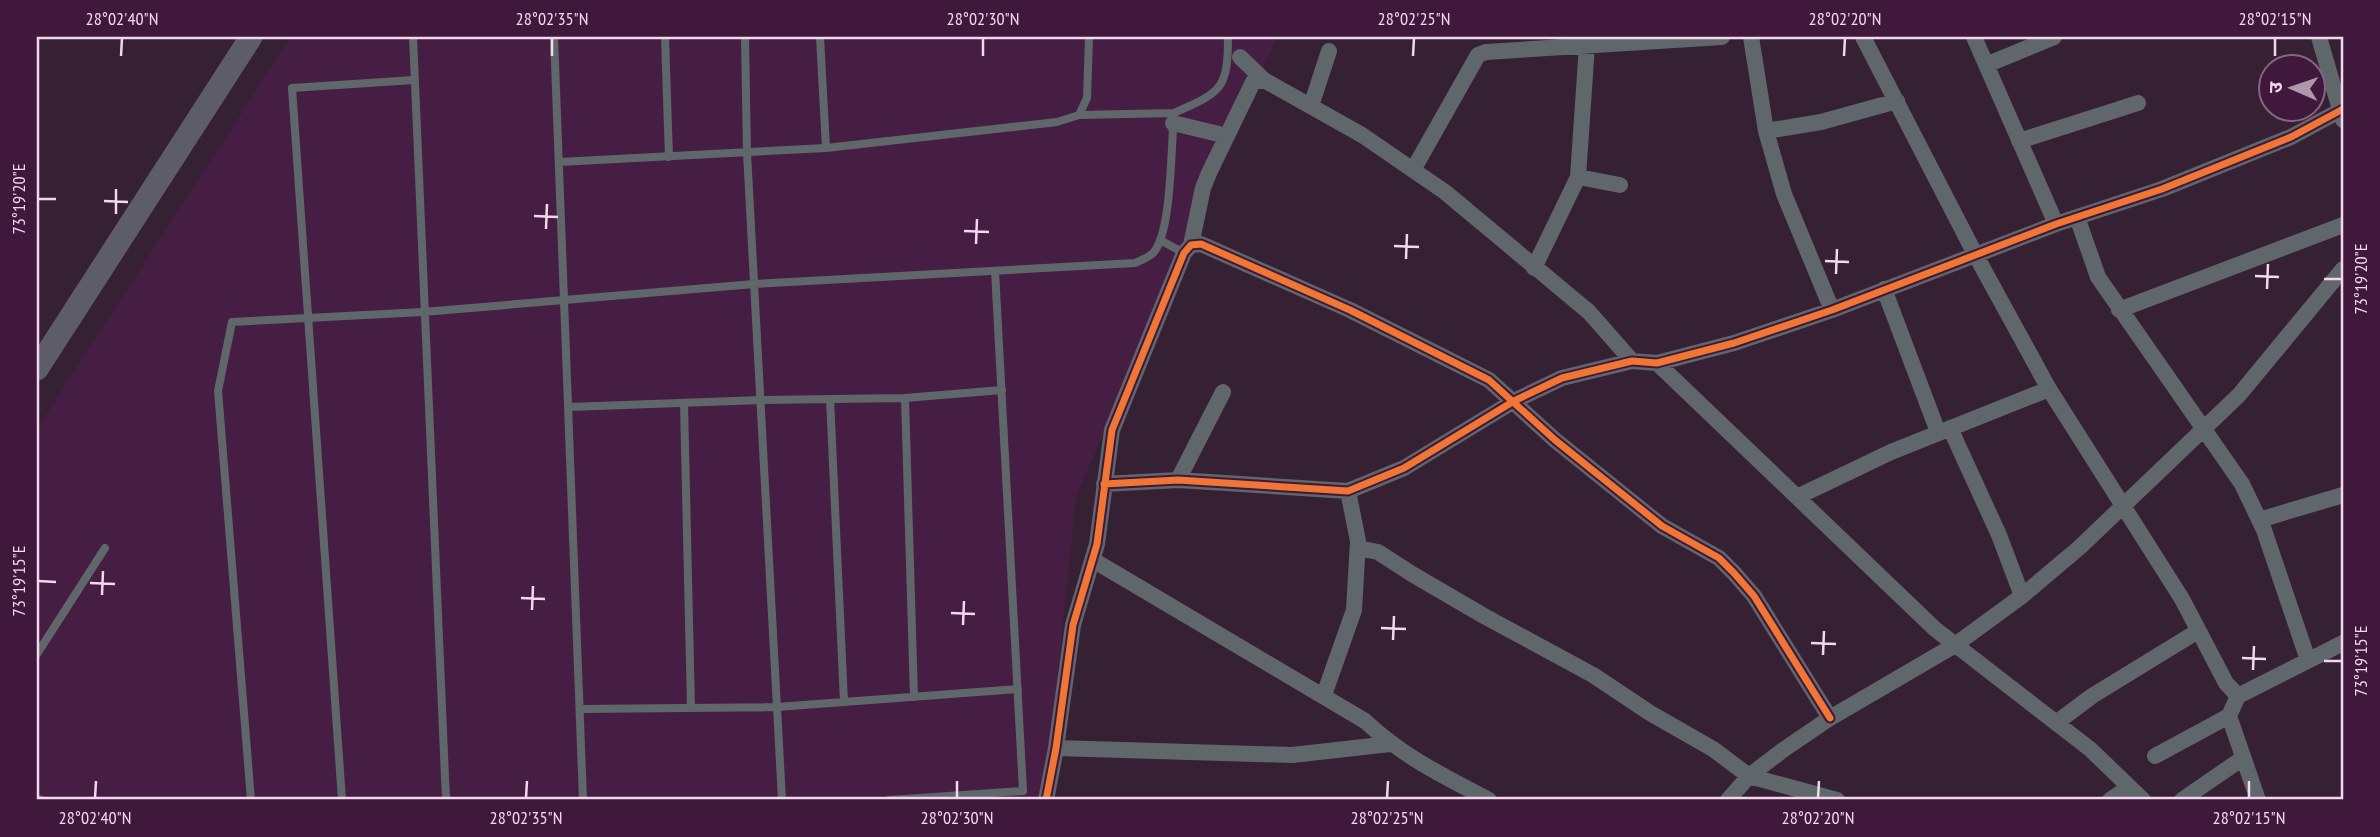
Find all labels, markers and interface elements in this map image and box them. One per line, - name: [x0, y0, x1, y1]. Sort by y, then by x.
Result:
- text: 28°02'40"N: [86, 7, 158, 30]
- text: 28°02'35"N: [516, 7, 588, 30]
- text: 28°02'30"N: [947, 7, 1019, 30]
- text: 28°02'25"N: [1378, 7, 1450, 30]
- text: 28°02'20"N: [1809, 7, 1881, 30]
- text: 28°02'15"N: [2239, 7, 2311, 30]
- north arrow: [2258, 52, 2328, 122]
- text: उ: [2263, 81, 2287, 93]
- text: 73°19'20"E: [7, 164, 30, 234]
- text: 73°19'20"E: [2349, 244, 2372, 314]
- text: 73°19'15"E: [7, 546, 30, 616]
- text: 73°19'15"E: [2349, 626, 2372, 696]
- text: 28°02'40"N: [59, 806, 131, 829]
- text: 28°02'35"N: [490, 806, 562, 829]
- text: 28°02'30"N: [921, 806, 993, 829]
- text: 28°02'25"N: [1351, 806, 1423, 829]
- text: 28°02'20"N: [1782, 806, 1854, 829]
- text: 28°02'15"N: [2213, 806, 2285, 829]

